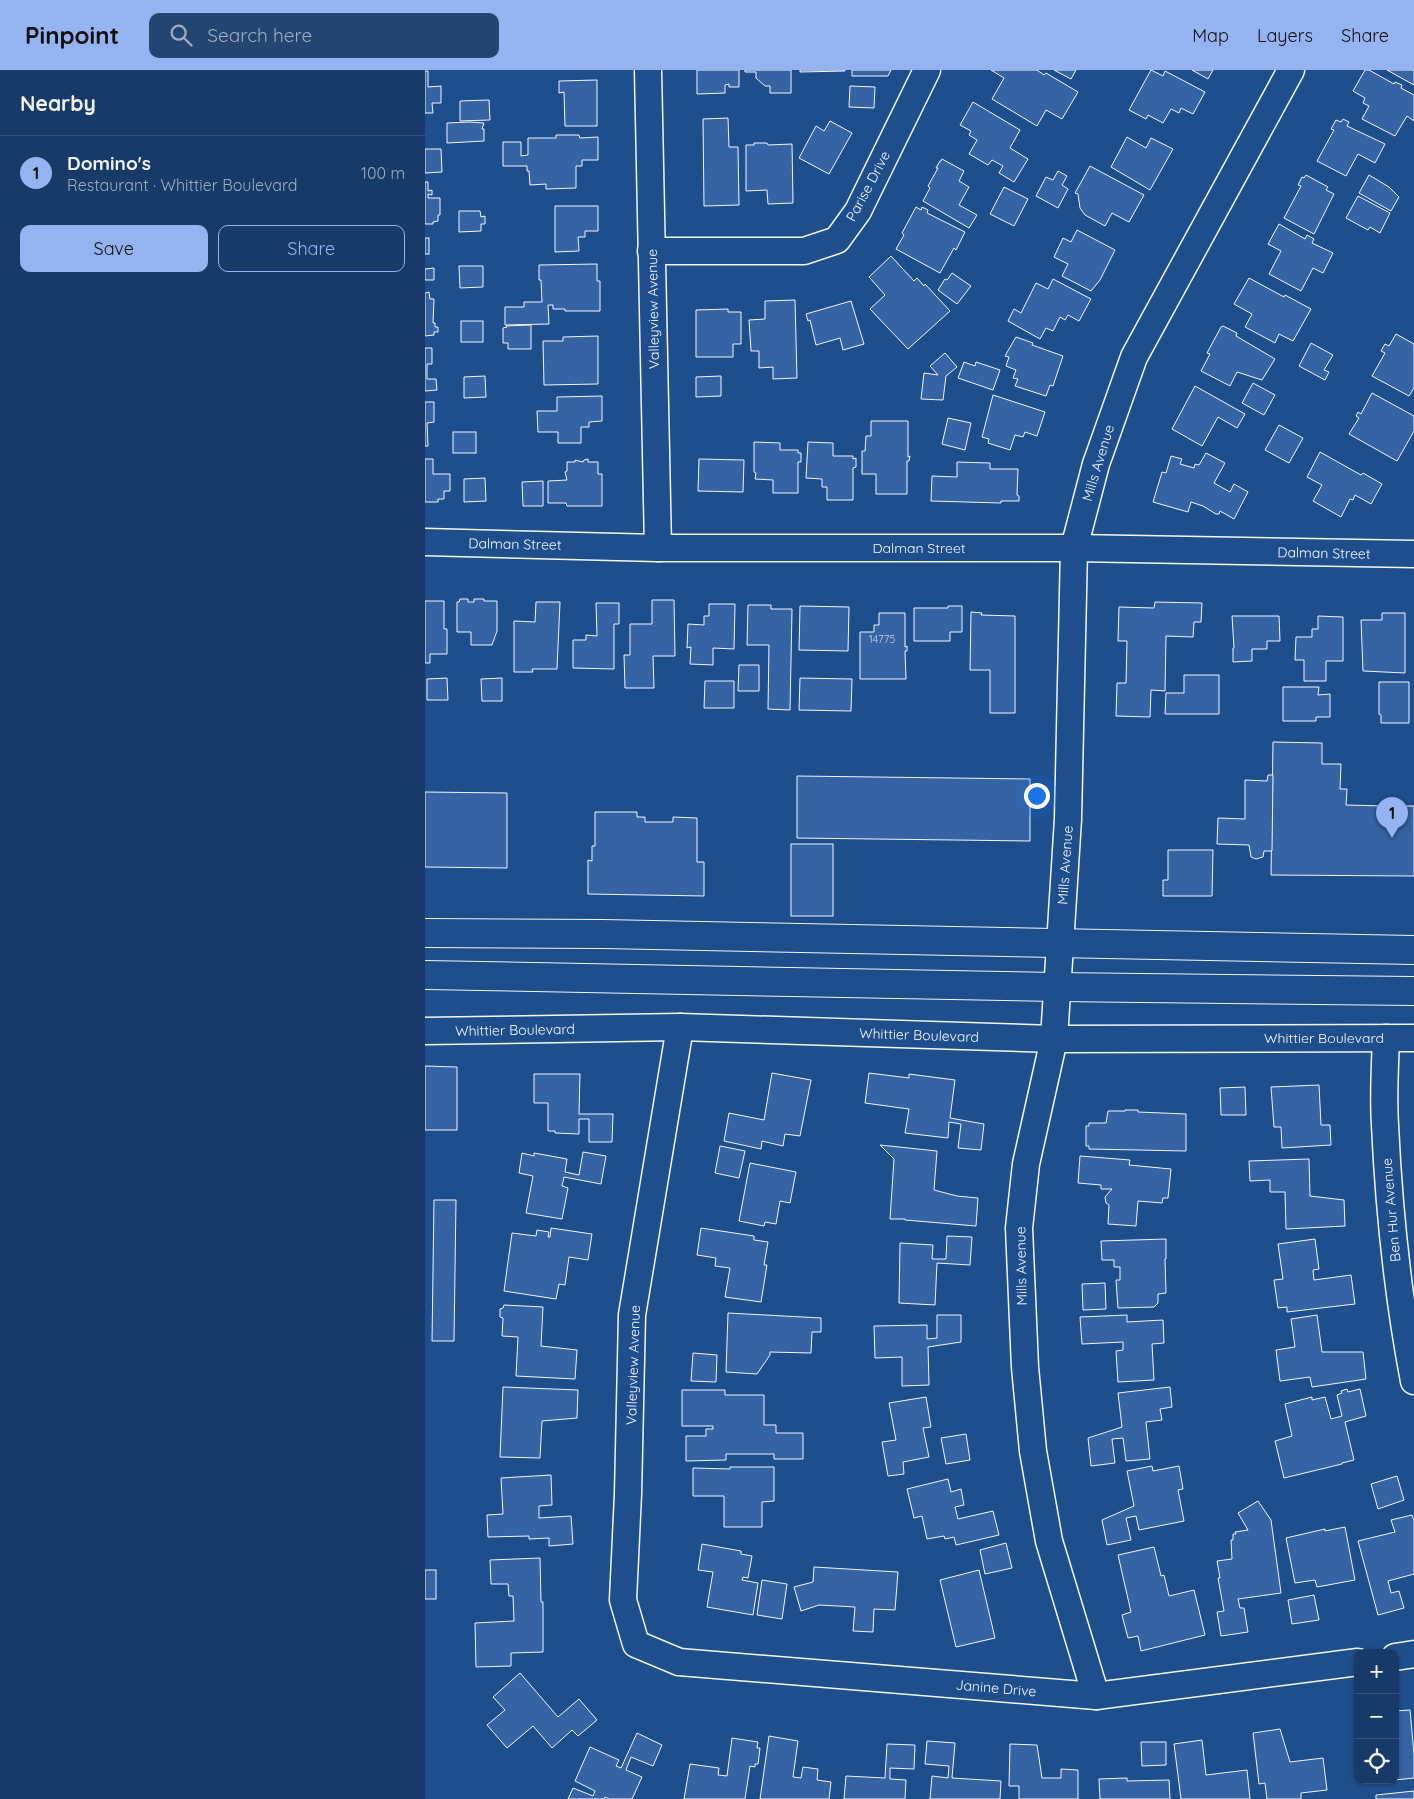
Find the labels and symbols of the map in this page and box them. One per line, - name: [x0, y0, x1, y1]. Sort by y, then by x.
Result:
- street label: Parise Drive: [842, 148, 894, 224]
- street label: Valleyview Avenue: [643, 249, 663, 369]
- street label: Mills Avenue: [1078, 422, 1118, 504]
- street label: Dalman Street: [468, 534, 562, 554]
- street label: Dalman Street: [872, 539, 966, 557]
- street label: Dalman Street: [1277, 543, 1371, 563]
- house number: 14775: [869, 632, 895, 646]
- your location: [1024, 783, 1050, 809]
- pin: 1: [1376, 797, 1408, 838]
- street label: Mills Avenue: [1053, 825, 1077, 905]
- street label: Whittier Boulevard: [455, 1020, 575, 1040]
- street label: Whittier Boulevard: [859, 1024, 979, 1046]
- street label: Whittier Boulevard: [1264, 1029, 1384, 1047]
- street label: Ben Hur Avenue: [1377, 1157, 1405, 1263]
- street label: Mills Avenue: [1011, 1226, 1031, 1306]
- street label: Valleyview Avenue: [622, 1305, 644, 1425]
- street label: Janine Drive: [955, 1675, 1037, 1701]

